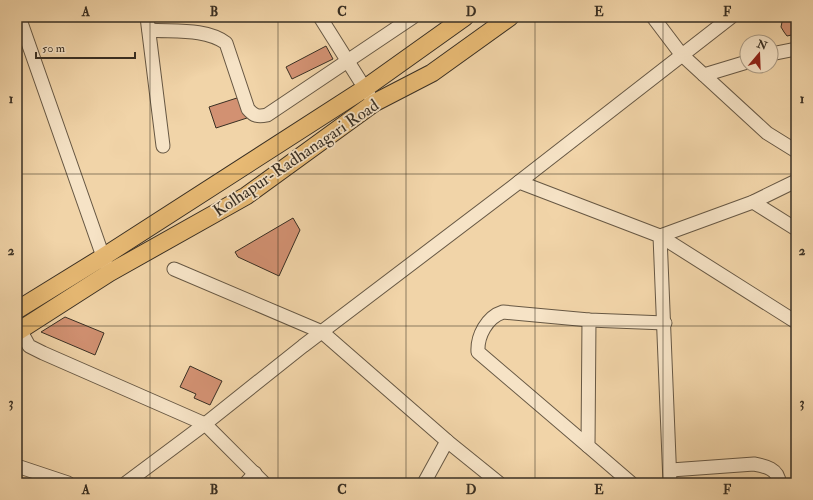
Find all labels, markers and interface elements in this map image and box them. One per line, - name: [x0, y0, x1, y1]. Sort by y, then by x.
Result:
- text: A: [81, 4, 91, 20]
- text: B: [210, 4, 218, 20]
- text: C: [337, 4, 347, 20]
- text: D: [466, 4, 477, 20]
- text: E: [594, 4, 604, 20]
- text: F: [723, 4, 732, 20]
- scale bar: [36, 34, 135, 60]
- north arrow: [739, 34, 779, 74]
- text: N: [754, 37, 770, 53]
- text: 50 m: [42, 41, 66, 56]
- text: 1: [9, 91, 14, 107]
- text: 1: [800, 91, 805, 107]
- street label: Kolhapur-Radhanagari Road: [209, 94, 384, 222]
- text: 2: [8, 243, 15, 259]
- text: 2: [799, 243, 806, 259]
- text: 3: [9, 395, 14, 411]
- text: 3: [800, 395, 805, 411]
- text: A: [81, 482, 91, 498]
- text: B: [210, 482, 218, 498]
- text: C: [337, 482, 347, 498]
- text: D: [466, 482, 477, 498]
- text: E: [594, 482, 604, 498]
- text: F: [723, 482, 732, 498]

